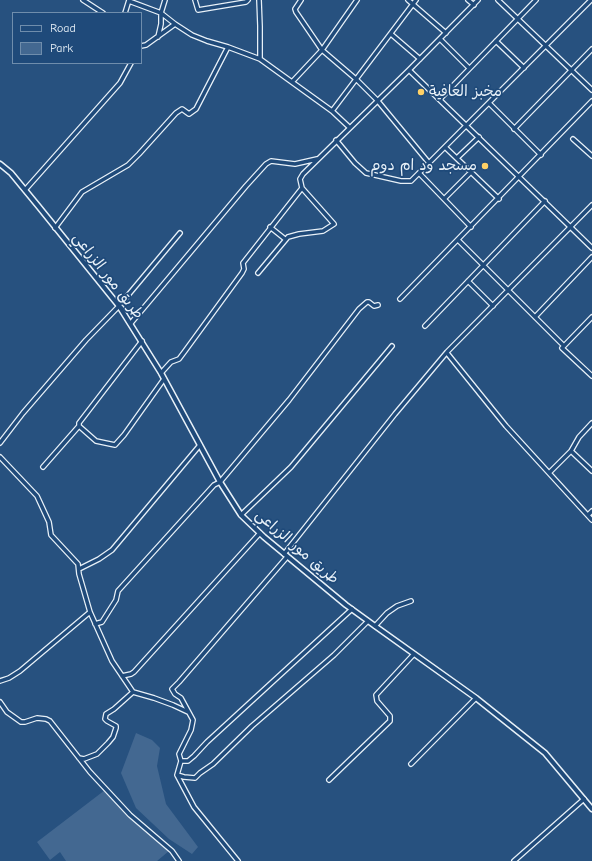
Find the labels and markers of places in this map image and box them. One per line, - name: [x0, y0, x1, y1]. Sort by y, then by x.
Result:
- place label: مخبز العافية: [429, 83, 502, 101]
- marker: مخبز العافية: [416, 87, 426, 97]
- place label: مسجد ود ام دوم: [370, 157, 477, 175]
- marker: مسجد ود ام دوم: [480, 161, 490, 171]

